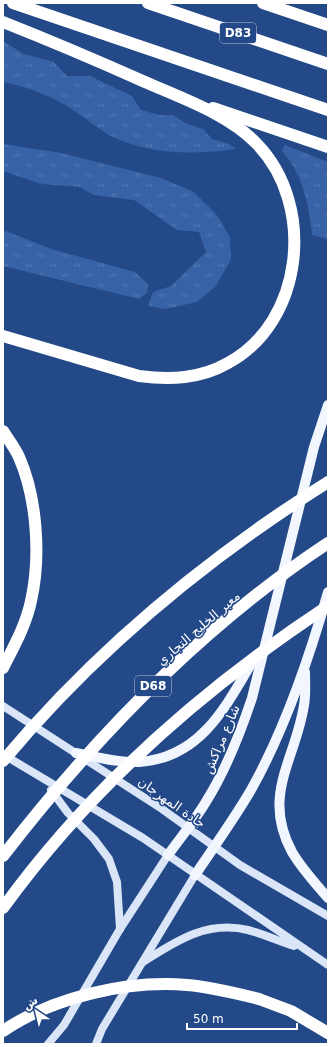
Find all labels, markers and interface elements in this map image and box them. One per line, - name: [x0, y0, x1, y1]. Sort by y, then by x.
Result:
- road number: D83: [220, 23, 256, 43]
- street label: معبر الخليج التجاري: [154, 588, 244, 669]
- road number: D68: [135, 676, 171, 696]
- street label: شارع مراكش: [200, 702, 244, 776]
- street label: جادة المهرجان: [135, 774, 208, 832]
- north arrow: [16, 991, 56, 1031]
- text: ش: [21, 994, 40, 1013]
- scale bar: [187, 1005, 297, 1031]
- text: 50 m: [193, 1012, 224, 1026]

